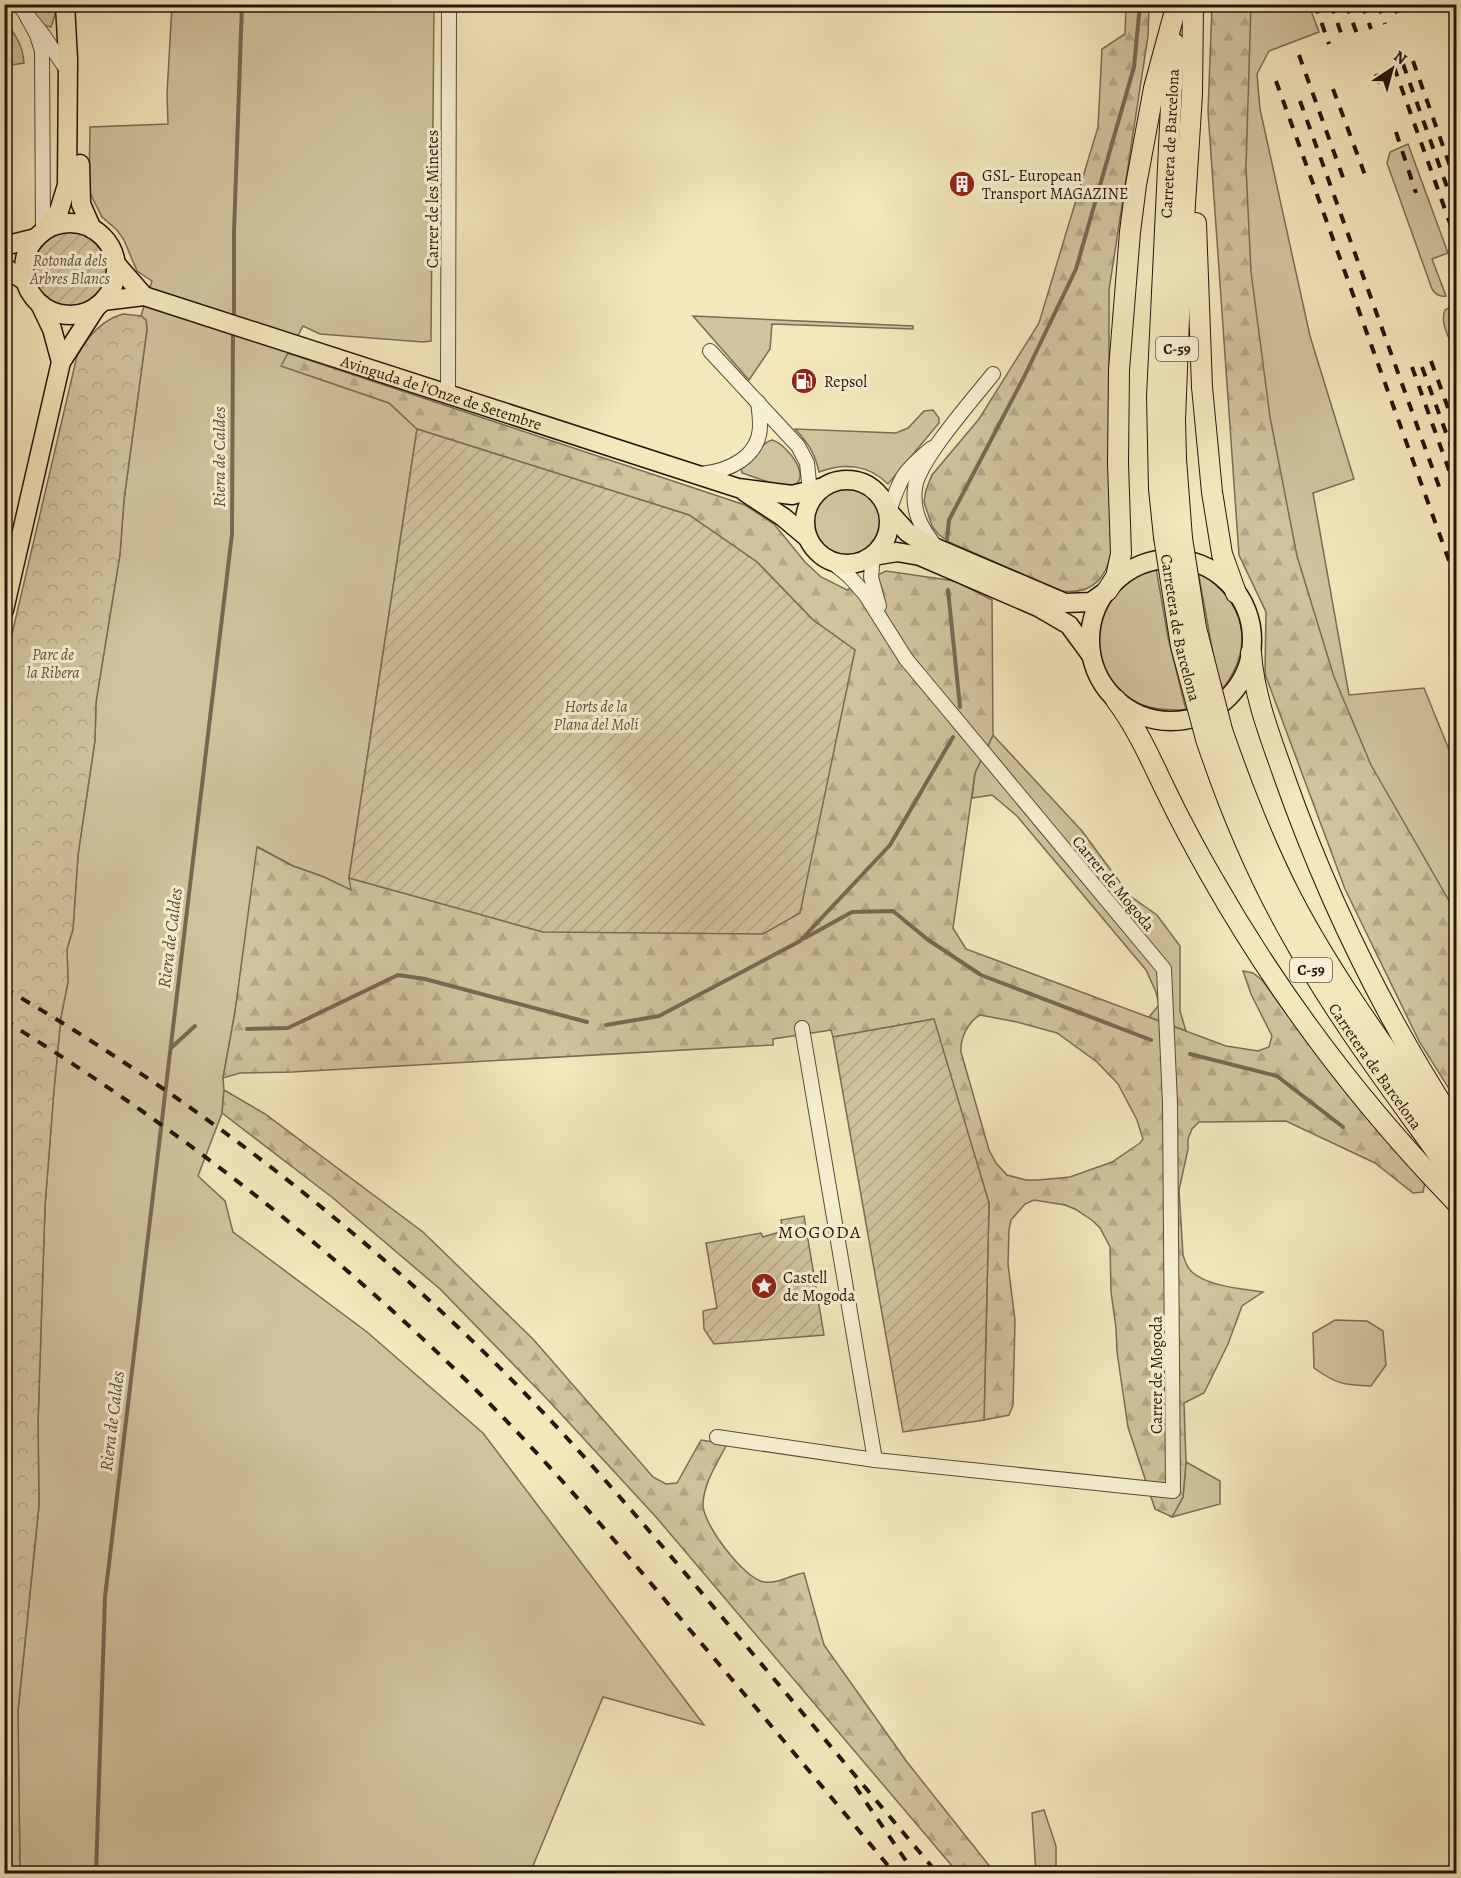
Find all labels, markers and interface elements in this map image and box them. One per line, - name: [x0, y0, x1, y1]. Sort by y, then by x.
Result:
- north arrow: [1362, 39, 1422, 99]
- text: N: [1389, 45, 1412, 70]
- street label: Carretera de Barcelona: [1156, 68, 1185, 219]
- street label: Carrer de les Minetes: [422, 130, 444, 268]
- place label: GSL- European Transport MAGAZINE: [982, 165, 1128, 205]
- building icon: GSL- European Transport MAGAZINE: [947, 169, 977, 199]
- park label: Rotonda dels Arbres Blancs: [29, 250, 111, 290]
- road number: C-59: [1156, 337, 1198, 361]
- street label: Avinguda de l'Onze de Setembre: [337, 350, 545, 436]
- fuel station icon: Repsol: [789, 366, 819, 396]
- place label: Repsol: [824, 371, 867, 393]
- water label: Riera de Caldes: [207, 407, 231, 507]
- street label: Carretera de Barcelona: [1155, 552, 1205, 704]
- park label: Parc de la Ribera: [26, 644, 80, 684]
- park label: Horts de la Plana del Molí: [553, 696, 639, 736]
- street label: Carrer de Mogoda: [1067, 831, 1160, 936]
- water label: Riera de Caldes: [152, 886, 188, 990]
- road number: C-59: [1290, 958, 1332, 982]
- street label: Carretera de Barcelona: [1323, 999, 1427, 1135]
- district label: MOGODA: [778, 1220, 862, 1244]
- place label: Castell de Mogoda: [783, 1267, 856, 1307]
- place icon: Castell de Mogoda: [749, 1271, 779, 1301]
- street label: Carrer de Mogoda: [1146, 1315, 1168, 1434]
- water label: Riera de Caldes: [94, 1369, 130, 1473]

